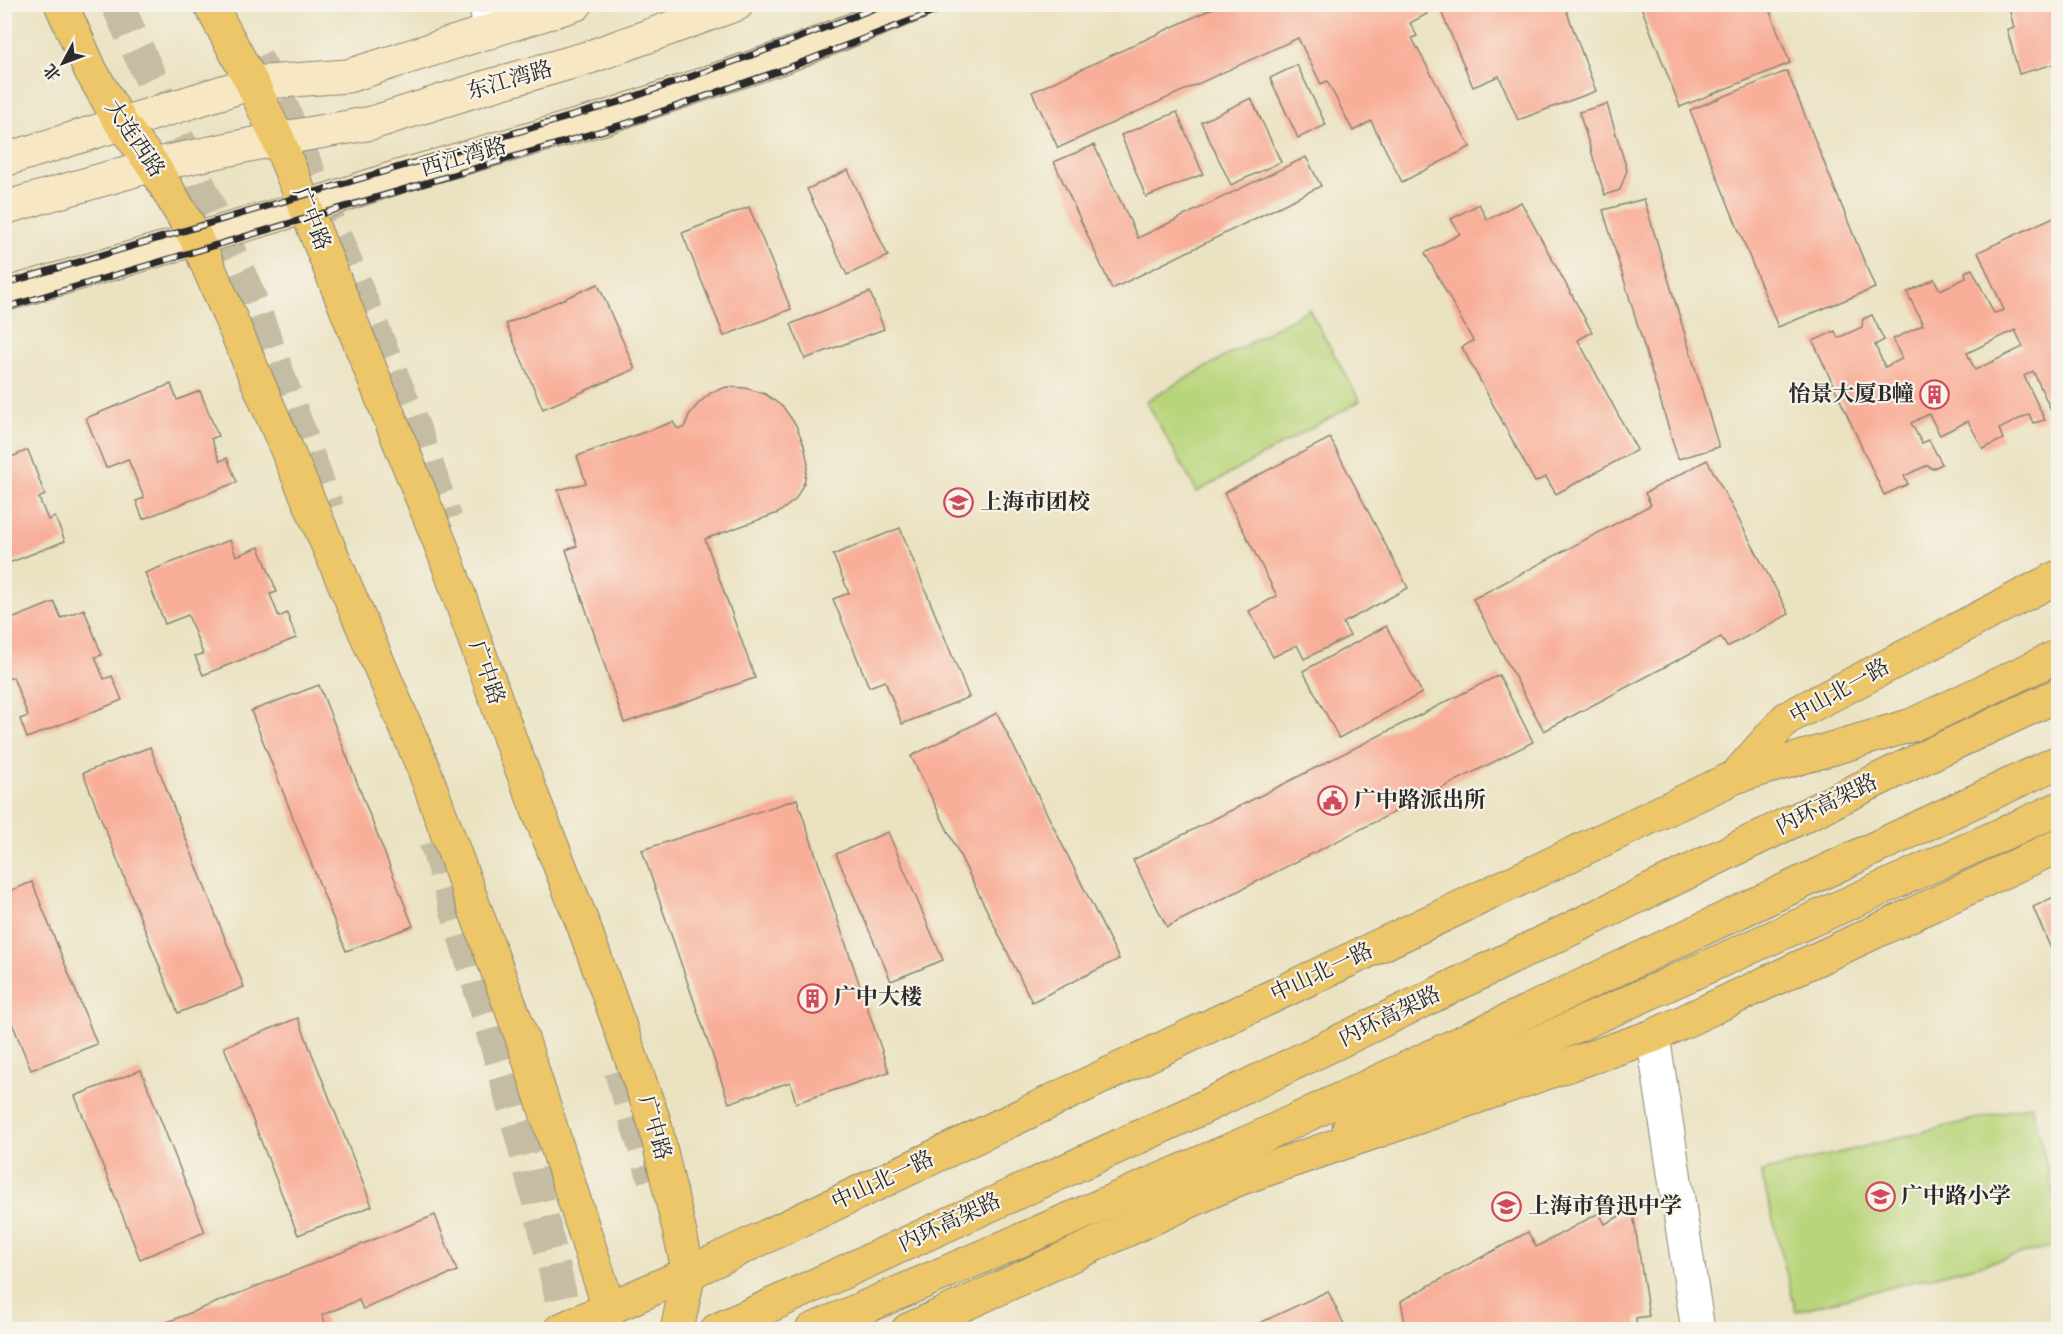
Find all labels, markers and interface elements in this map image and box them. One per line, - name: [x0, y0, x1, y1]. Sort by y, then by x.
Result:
- north arrow: [33, 33, 93, 93]
- street label: 东江湾路: [464, 56, 555, 104]
- text: 北: [40, 60, 64, 84]
- street label: 大连西路: [100, 95, 169, 182]
- street label: 西江湾路: [418, 133, 509, 181]
- street label: 广中路: [288, 184, 335, 254]
- building icon: 怡景大厦B幢: [1919, 379, 1951, 411]
- place label: 怡景大厦B幢: [1788, 381, 1914, 406]
- school or university icon: 上海市团校: [943, 487, 975, 519]
- place label: 上海市团校: [980, 489, 1090, 514]
- street label: 广中路: [465, 638, 509, 708]
- street label: 中山北一路: [1786, 654, 1893, 728]
- street label: 内环高架路: [1772, 769, 1881, 839]
- public building icon: 广中路派出所: [1317, 785, 1349, 817]
- place label: 广中路派出所: [1354, 788, 1486, 812]
- street label: 中山北一路: [1267, 938, 1377, 1006]
- street label: 内环高架路: [1335, 981, 1444, 1051]
- building icon: 广中大楼: [797, 982, 829, 1014]
- place label: 广中大楼: [834, 985, 922, 1009]
- street label: 广中路: [634, 1093, 676, 1163]
- street label: 中山北一路: [828, 1146, 938, 1214]
- school or university icon: 广中路小学: [1864, 1181, 1896, 1213]
- place label: 广中路小学: [1901, 1184, 2011, 1208]
- street label: 内环高架路: [895, 1188, 1005, 1256]
- school or university icon: 上海市鲁迅中学: [1491, 1191, 1523, 1223]
- place label: 上海市鲁迅中学: [1528, 1193, 1682, 1218]

